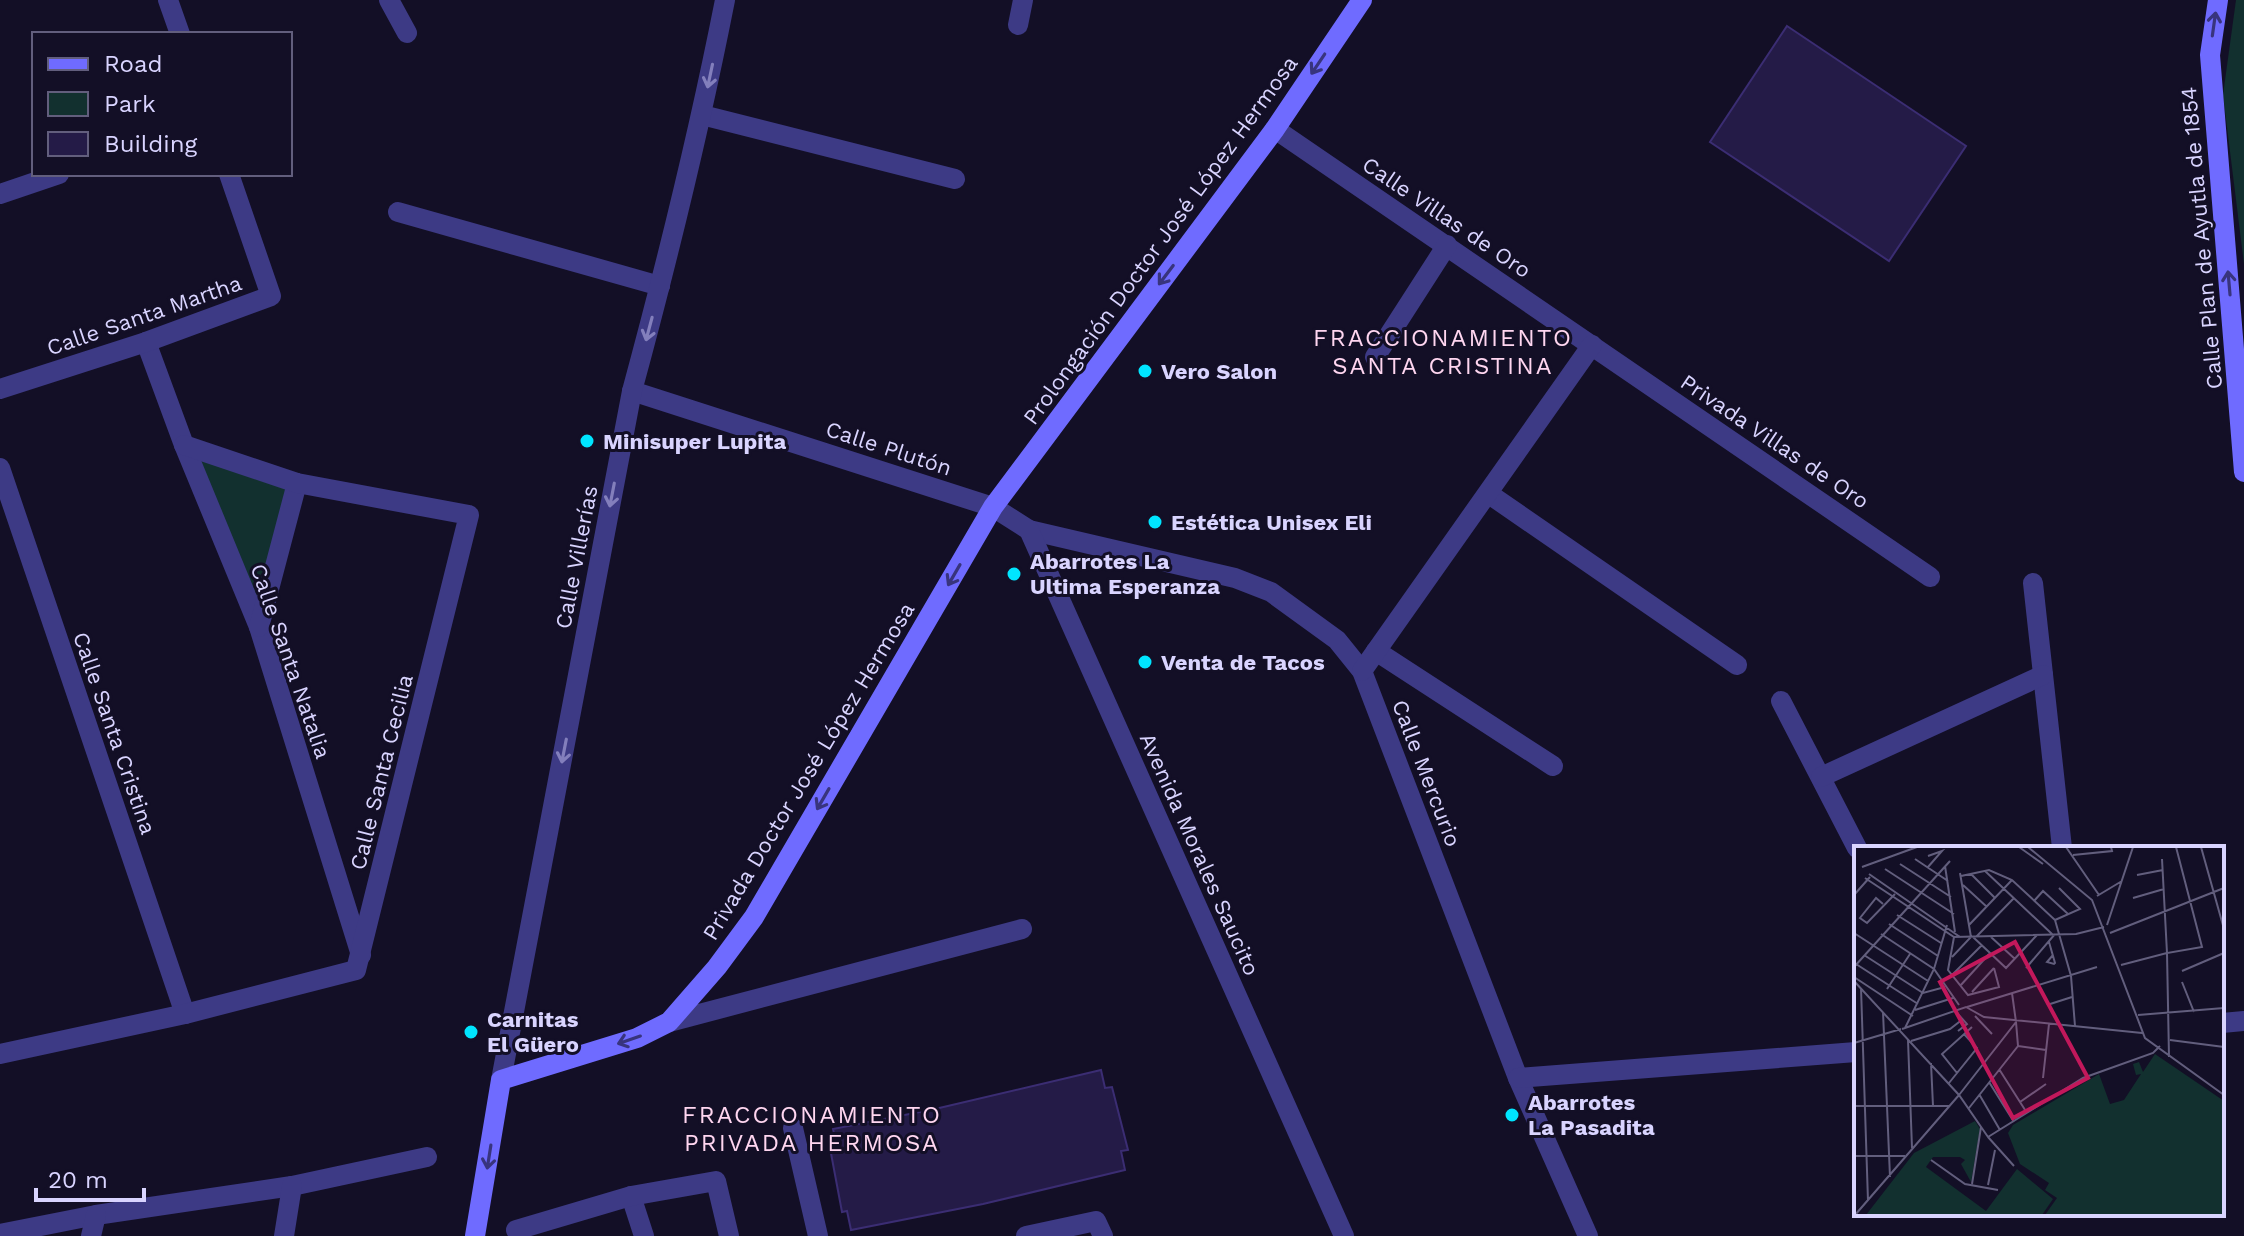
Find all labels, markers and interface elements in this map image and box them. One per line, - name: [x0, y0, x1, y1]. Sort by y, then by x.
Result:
- one-way arrow: [2207, 11, 2222, 37]
- legend: [32, 32, 292, 176]
- text: Road: [104, 50, 163, 78]
- street label: Prolongación Doctor José López Hermosa: [1018, 51, 1303, 429]
- one-way arrow: [1310, 53, 1326, 75]
- one-way arrow: [702, 63, 717, 89]
- street label: Calle Plan de Ayutla de 1854: [2176, 86, 2227, 390]
- text: Park: [104, 90, 156, 118]
- text: Building: [104, 130, 197, 158]
- street label: Calle Villas de Oro: [1358, 152, 1536, 283]
- one-way arrow: [1158, 264, 1175, 285]
- street label: Calle Santa Martha: [43, 270, 245, 361]
- one-way arrow: [2221, 270, 2236, 297]
- one-way arrow: [640, 316, 655, 342]
- district label: FRACCIONAMIENTO SANTA CRISTINA: [1313, 324, 1573, 380]
- place label: Vero Salon: [1161, 359, 1277, 384]
- marker: Vero Salon: [1136, 362, 1154, 380]
- street label: Privada Villas de Oro: [1676, 369, 1874, 514]
- street label: Calle Plutón: [823, 416, 955, 481]
- place label: Minisuper Lupita: [603, 429, 787, 454]
- marker: Minisuper Lupita: [578, 432, 596, 450]
- one-way arrow: [604, 482, 619, 508]
- street label: Calle Villerías: [550, 483, 603, 631]
- place label: Estética Unisex Eli: [1171, 510, 1372, 535]
- marker: Estética Unisex Eli: [1146, 513, 1164, 531]
- place label: Abarrotes La Ultima Esperanza: [1030, 549, 1220, 599]
- street label: Calle Santa Natalia: [245, 560, 336, 762]
- one-way arrow: [946, 563, 962, 586]
- marker: Abarrotes La Ultima Esperanza: [1005, 565, 1023, 583]
- street label: Privada Doctor José López Hermosa: [697, 598, 919, 945]
- street label: Calle Santa Cristina: [68, 629, 161, 838]
- place label: Venta de Tacos: [1161, 650, 1325, 675]
- marker: Venta de Tacos: [1136, 653, 1154, 671]
- street label: Calle Santa Cecilia: [345, 672, 418, 873]
- street label: Calle Mercurio: [1387, 696, 1466, 850]
- street label: Avenida Morales Saucito: [1135, 729, 1264, 979]
- one-way arrow: [555, 738, 570, 763]
- one-way arrow: [814, 787, 830, 810]
- inset map: [1854, 846, 2224, 1216]
- place label: Carnitas El Güero: [487, 1007, 579, 1057]
- marker: Carnitas El Güero: [462, 1023, 480, 1041]
- one-way arrow: [616, 1034, 641, 1049]
- place label: Abarrotes La Pasadita: [1528, 1090, 1655, 1140]
- district label: FRACCIONAMIENTO PRIVADA HERMOSA: [682, 1101, 942, 1157]
- marker: Abarrotes La Pasadita: [1503, 1106, 1521, 1124]
- one-way arrow: [480, 1143, 495, 1169]
- scale bar: [36, 1152, 144, 1202]
- text: 20 m: [48, 1166, 108, 1194]

